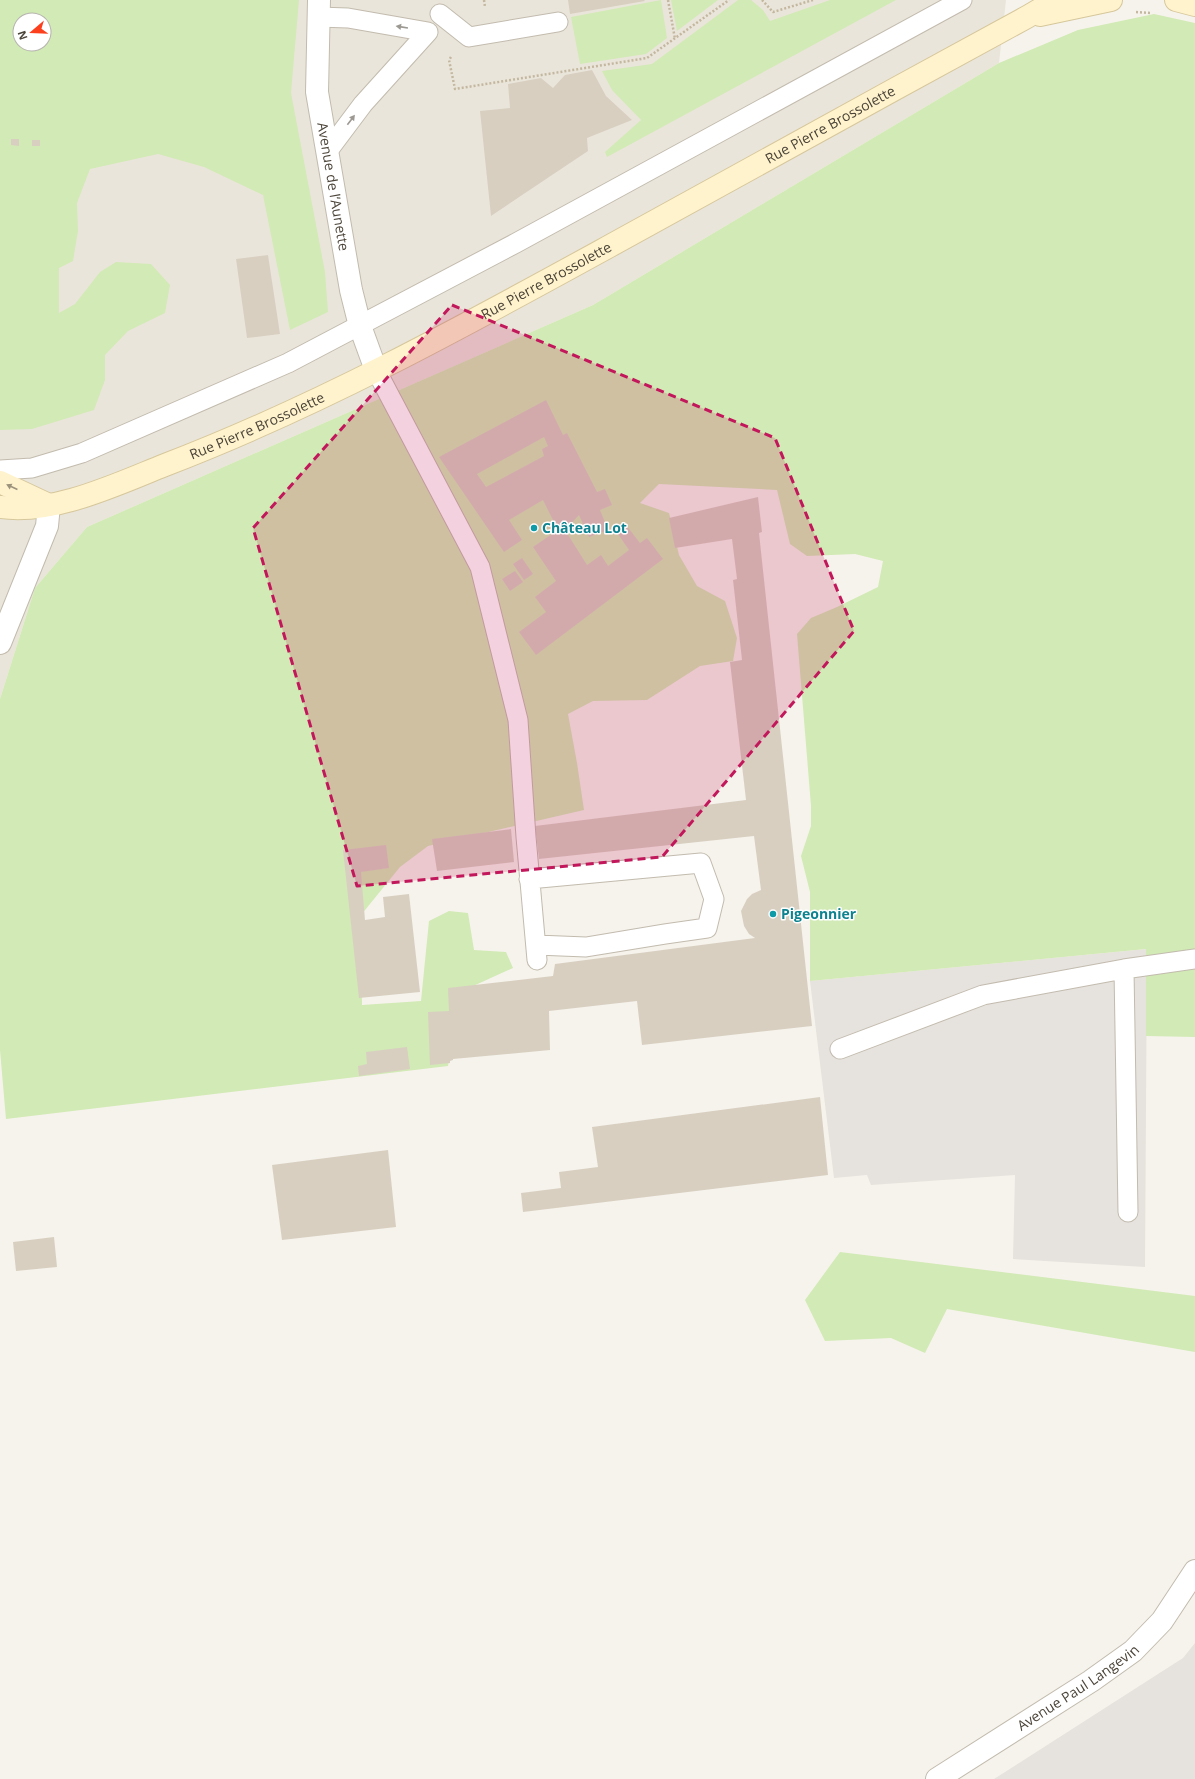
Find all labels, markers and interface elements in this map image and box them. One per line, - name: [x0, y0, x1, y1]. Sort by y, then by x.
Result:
- north arrow: [12, 12, 52, 52]
- one-way arrow: [396, 24, 408, 30]
- text: N: [14, 29, 31, 42]
- street label: Rue Pierre Brossolette: [762, 81, 899, 168]
- one-way arrow: [346, 115, 355, 126]
- street label: Avenue de l’Aunette: [313, 121, 354, 252]
- street label: Rue Pierre Brossolette: [477, 237, 615, 323]
- street label: Rue Pierre Brossolette: [186, 387, 327, 464]
- one-way arrow: [6, 484, 17, 490]
- place label: Château Lot: [542, 518, 627, 537]
- marker: Château Lot: [529, 523, 539, 533]
- place label: Pigeonnier: [781, 904, 857, 923]
- marker: Pigeonnier: [768, 909, 778, 919]
- street label: Avenue Paul Langevin: [1013, 1640, 1143, 1735]

